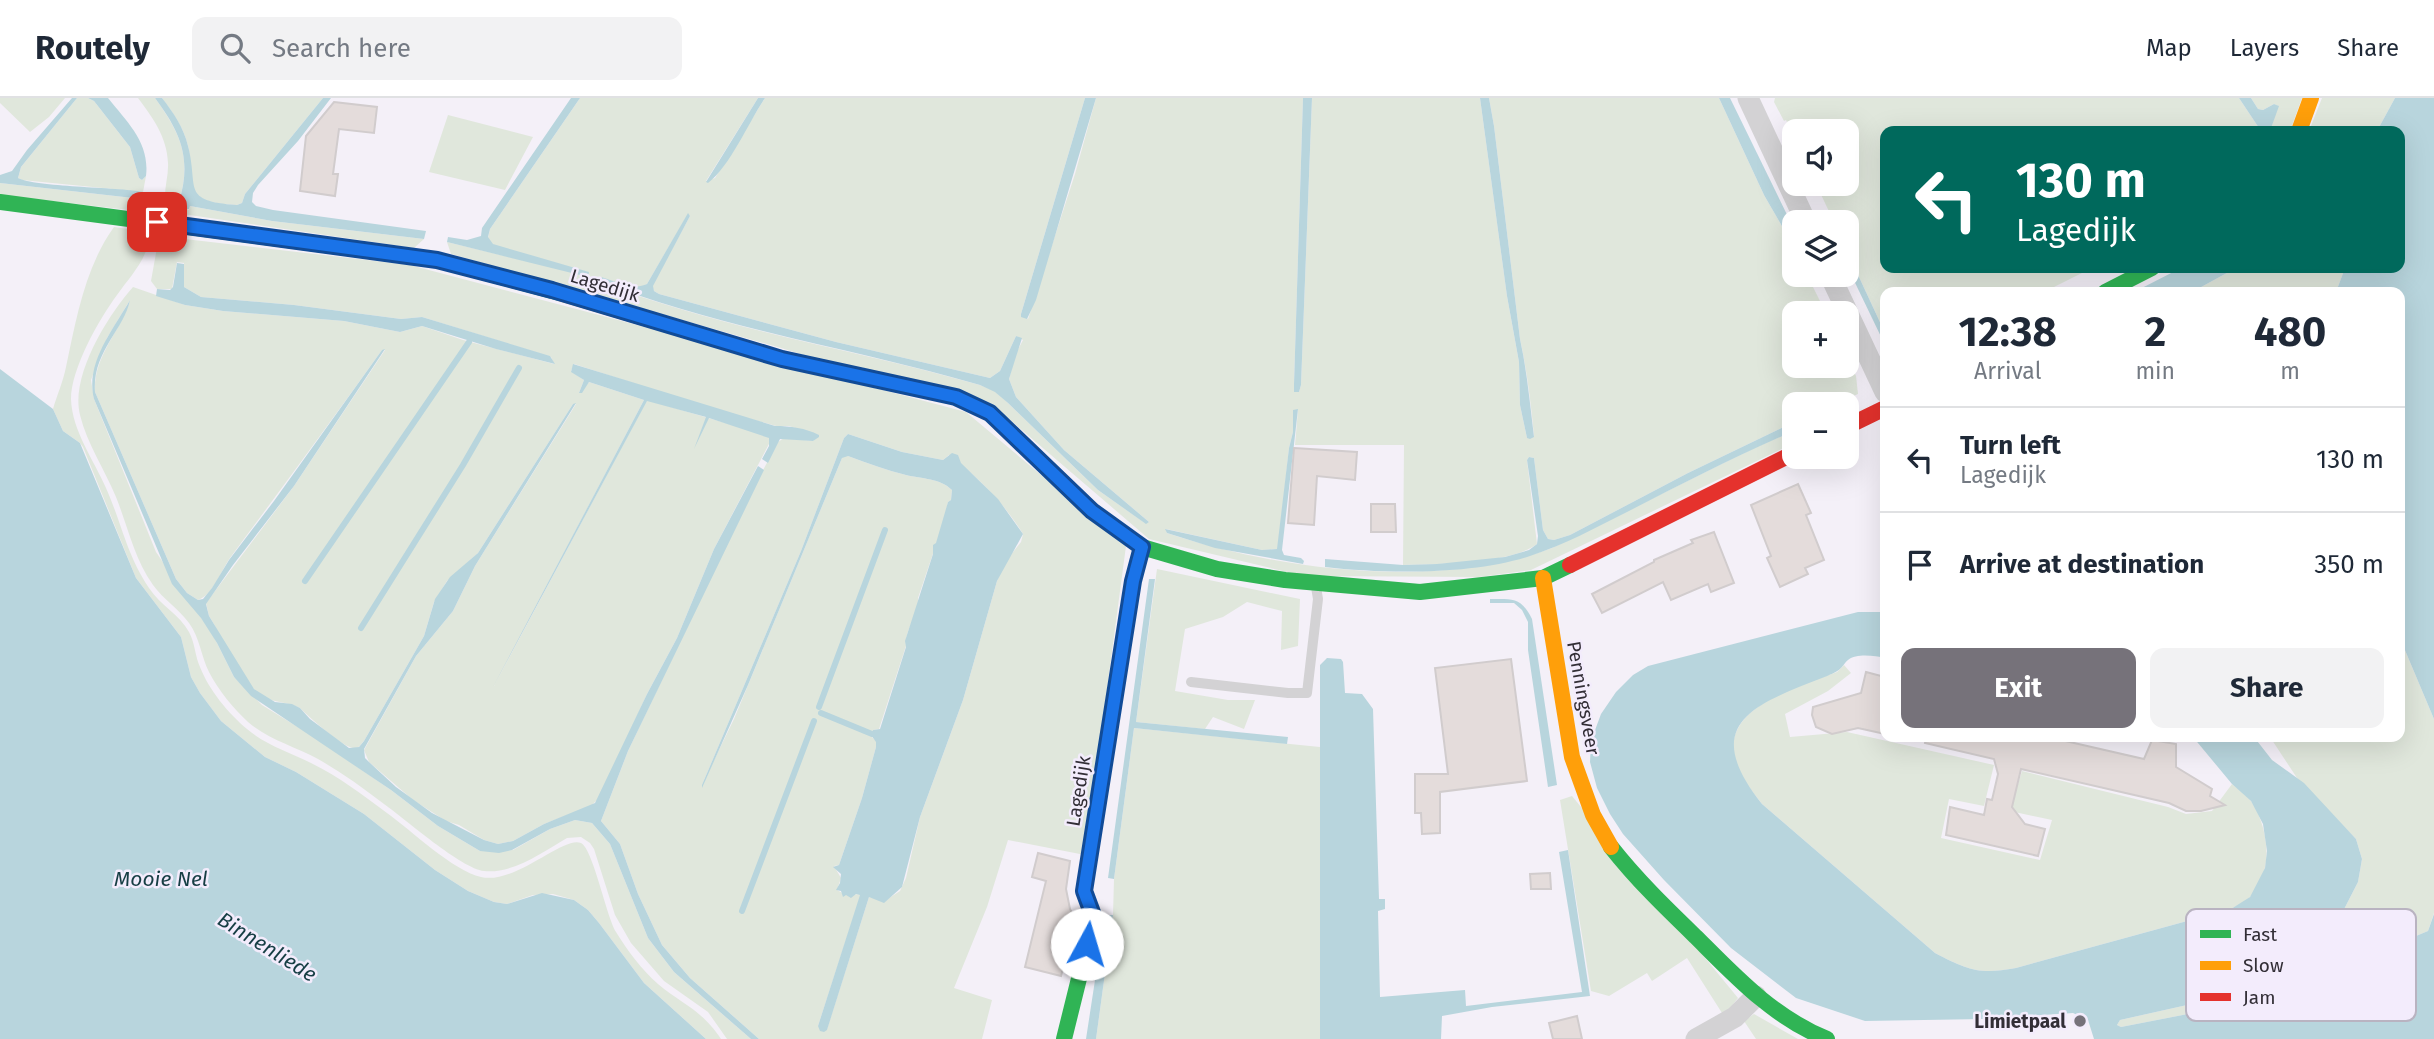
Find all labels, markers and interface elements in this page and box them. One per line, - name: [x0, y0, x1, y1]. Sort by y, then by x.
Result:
- search box: [192, 17, 682, 80]
- text: Routely: [35, 28, 150, 68]
- icon: search: [216, 29, 254, 67]
- text: Search here: [272, 33, 411, 64]
- text: Map: [2146, 34, 2192, 62]
- text: Layers: [2230, 34, 2299, 62]
- text: Share: [2337, 34, 2399, 62]
- map controls: [1782, 119, 1859, 469]
- button: sound: [1782, 119, 1859, 196]
- text: 130 m: [2016, 151, 2146, 210]
- icon: left: [1901, 154, 1992, 245]
- pin: [127, 192, 187, 252]
- icon: arrive: [138, 203, 176, 241]
- button: layers: [1782, 210, 1859, 287]
- text: Lagedijk: [2016, 211, 2136, 249]
- street label: Lagedijk: [567, 264, 642, 307]
- button: +: [1782, 301, 1859, 378]
- text: 12:38: [1959, 307, 2057, 357]
- text: 2: [2144, 307, 2166, 357]
- text: 480: [2254, 307, 2326, 357]
- text: Arrival: [1974, 357, 2041, 385]
- text: min: [2135, 357, 2175, 385]
- text: m: [2280, 357, 2300, 385]
- button: −: [1782, 392, 1859, 469]
- text: Turn left: [1960, 430, 2061, 461]
- icon: left: [1901, 441, 1939, 479]
- text: 130 m: [2316, 444, 2384, 475]
- text: Lagedijk: [1960, 461, 2046, 489]
- icon: arrive: [1901, 546, 1939, 584]
- text: Arrive at destination: [1960, 549, 2204, 580]
- text: 350 m: [2314, 549, 2384, 580]
- street label: Penningsveer: [1562, 639, 1605, 757]
- button: Exit: [1901, 648, 2136, 728]
- button: Share: [2150, 648, 2384, 728]
- street label: Lagedijk: [1062, 754, 1095, 828]
- water label: Mooie Nel: [114, 866, 208, 892]
- water label: Binnenliede: [213, 906, 321, 988]
- position arrow: [1050, 907, 1124, 981]
- legend: [2186, 909, 2416, 1021]
- text: Fast: [2243, 923, 2277, 946]
- text: Slow: [2243, 954, 2284, 977]
- text: Jam: [2243, 986, 2275, 1009]
- place label: Limietpaal: [1974, 1010, 2066, 1033]
- marker: Limietpaal: [2072, 1013, 2088, 1029]

